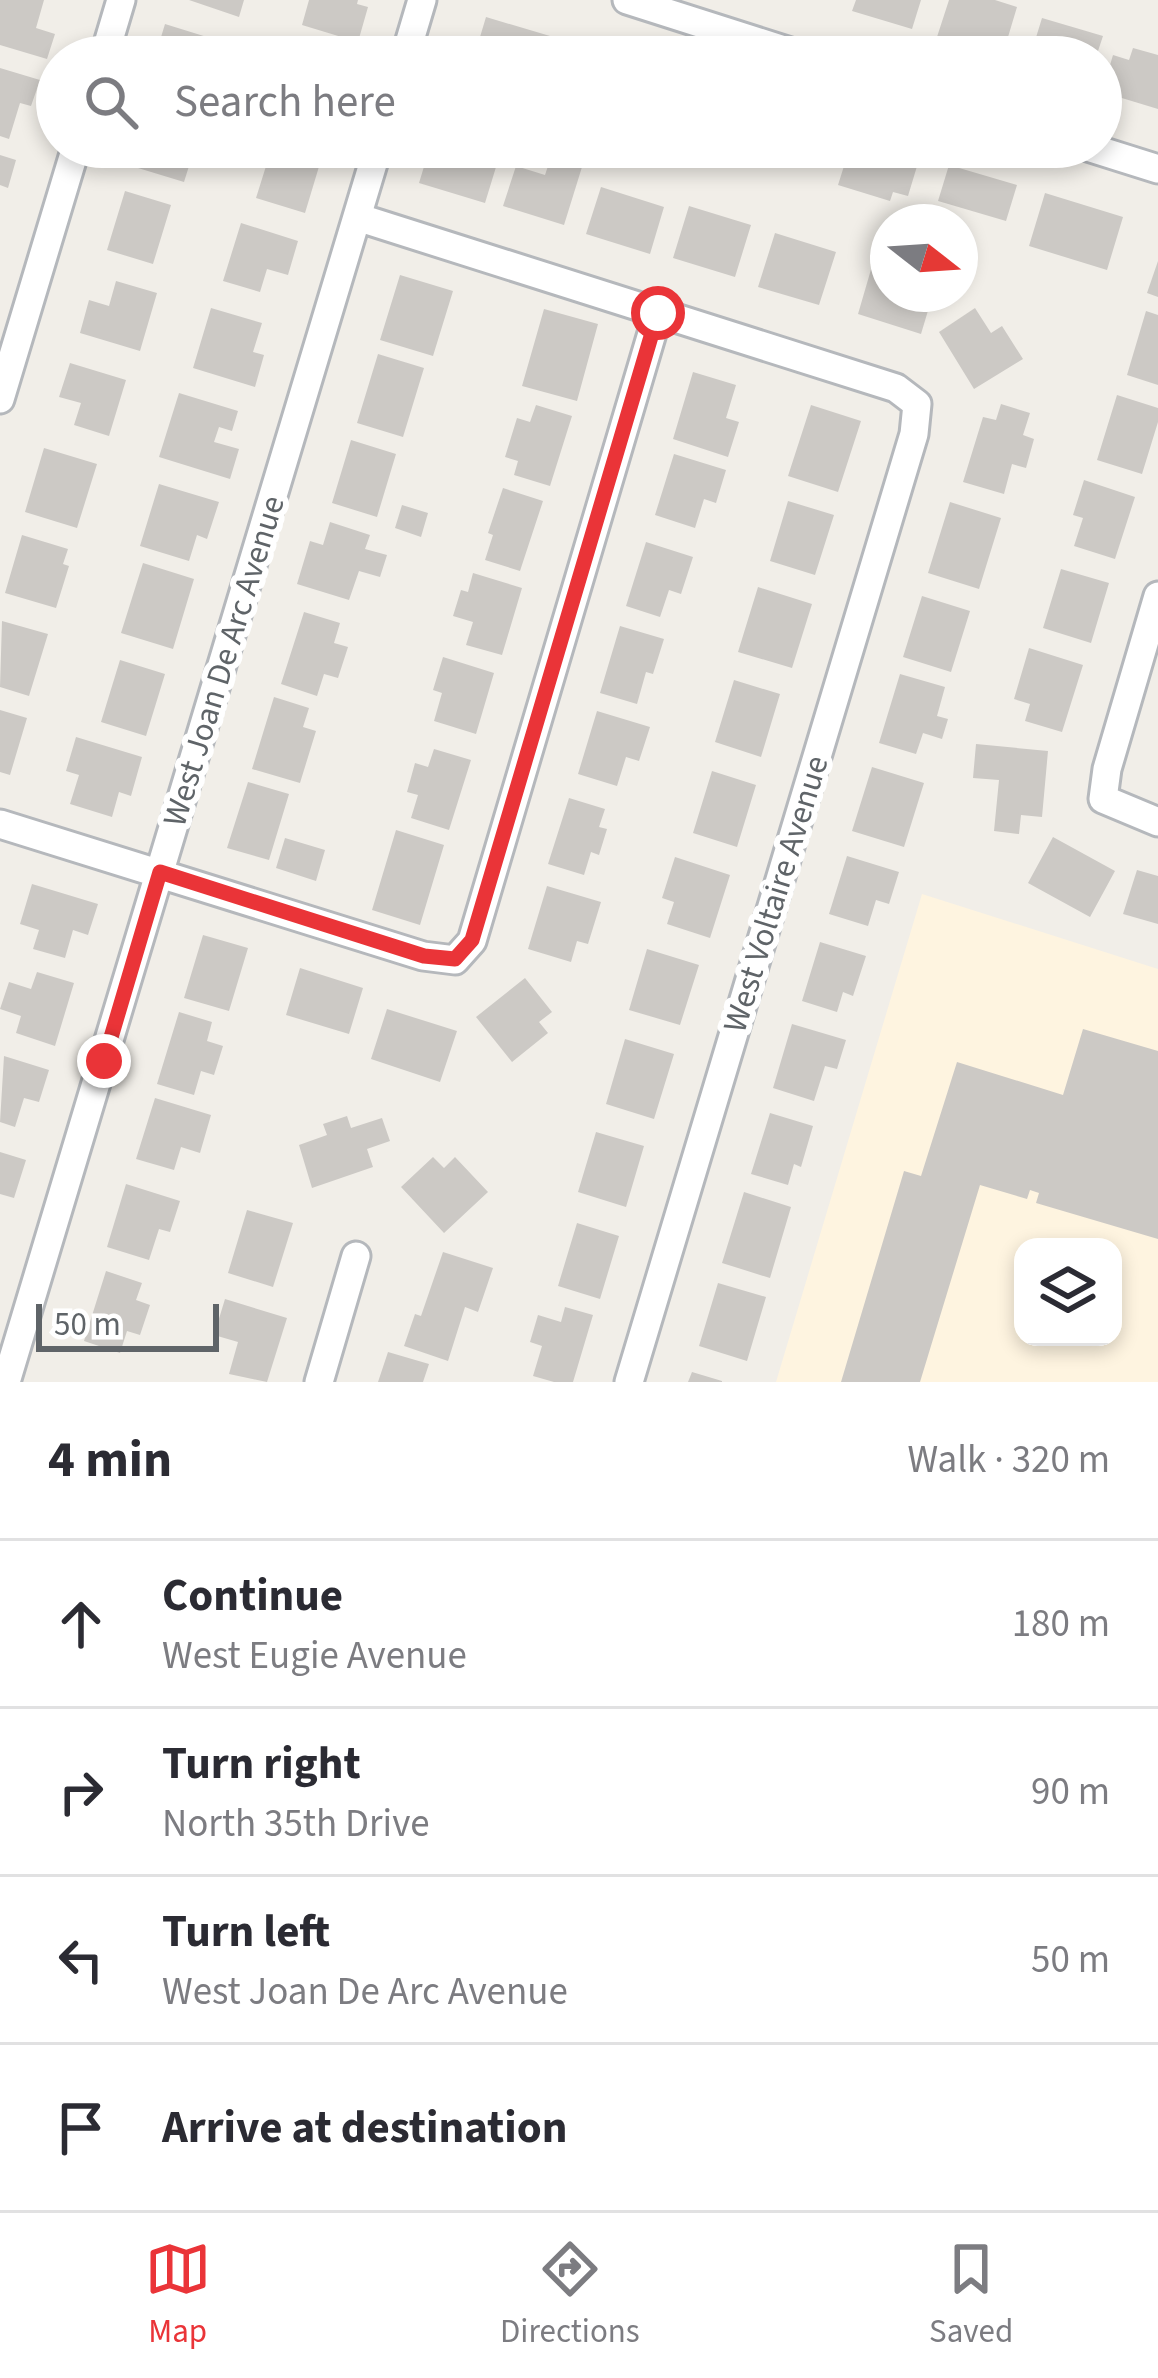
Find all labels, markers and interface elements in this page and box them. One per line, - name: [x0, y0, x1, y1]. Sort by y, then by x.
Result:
- search box: [36, 36, 1122, 168]
- icon: search: [78, 69, 144, 135]
- text: Search here: [174, 70, 396, 134]
- north arrow: [870, 204, 978, 312]
- route start: [631, 286, 685, 340]
- street label: West Joan De Arc Avenue: [151, 490, 297, 832]
- street label: West Voltaire Avenue: [712, 750, 840, 1038]
- route end: [77, 1034, 131, 1088]
- map controls: [1014, 1238, 1122, 1346]
- button: layers: [1014, 1238, 1122, 1346]
- scale bar: [36, 1298, 219, 1351]
- text: 50 m: [54, 1301, 121, 1348]
- text: 4 min: [48, 1424, 172, 1496]
- text: Walk · 320 m: [907, 1432, 1110, 1488]
- text: Continue: [162, 1564, 343, 1628]
- icon: ahead: [48, 1591, 114, 1657]
- text: 180 m: [1012, 1596, 1110, 1652]
- text: West Eugie Avenue: [162, 1628, 467, 1684]
- text: Turn right: [162, 1732, 361, 1796]
- icon: right: [48, 1759, 114, 1825]
- text: 90 m: [1031, 1764, 1110, 1820]
- text: North 35th Drive: [162, 1796, 430, 1852]
- text: Turn left: [162, 1900, 330, 1964]
- icon: left: [48, 1927, 114, 1993]
- text: 50 m: [1031, 1932, 1110, 1988]
- text: West Joan De Arc Avenue: [162, 1964, 568, 2020]
- icon: arrive: [48, 2095, 114, 2161]
- text: Arrive at destination: [162, 2096, 567, 2160]
- tab: Map: [145, 2236, 211, 2355]
- tab: Directions: [500, 2236, 640, 2355]
- tab: Saved: [929, 2236, 1013, 2355]

